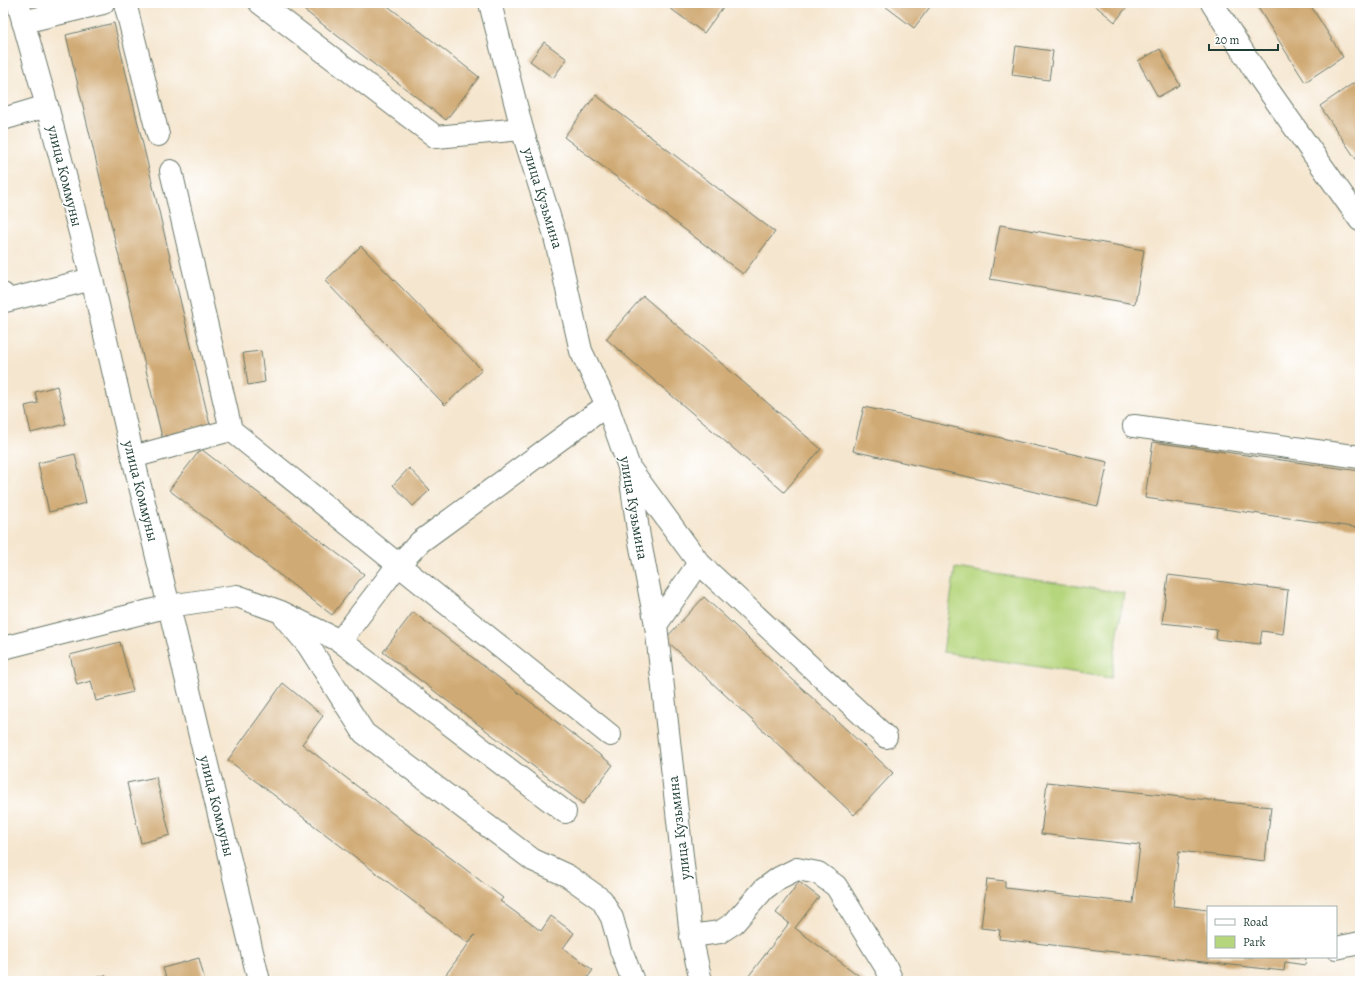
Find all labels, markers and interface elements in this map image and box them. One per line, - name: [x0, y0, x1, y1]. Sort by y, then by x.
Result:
- scale bar: [1209, 26, 1278, 52]
- text: 20 m: [1215, 32, 1239, 48]
- street label: улица Коммуны: [43, 122, 87, 229]
- street label: улица Кузьмина: [518, 144, 568, 251]
- street label: улица Коммуны: [119, 437, 163, 544]
- street label: улица Кузьмина: [615, 454, 653, 561]
- street label: улица Коммуны: [195, 752, 239, 859]
- street label: улица Кузьмина: [663, 775, 695, 882]
- legend: [1207, 906, 1337, 958]
- text: Road: [1243, 914, 1269, 930]
- text: Park: [1243, 934, 1266, 950]

